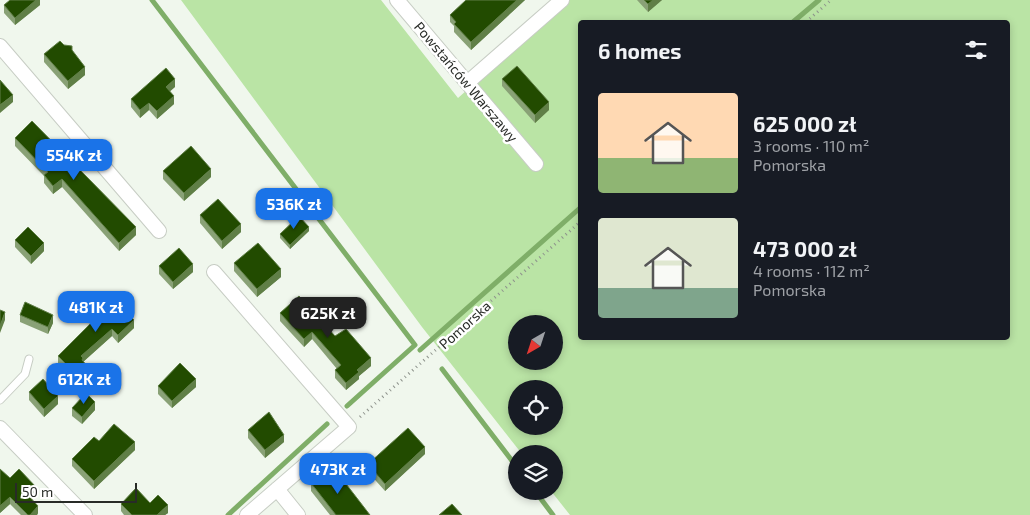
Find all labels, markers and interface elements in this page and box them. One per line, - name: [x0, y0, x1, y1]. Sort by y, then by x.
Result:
- street label: Powstańców Warszawy: [411, 18, 522, 146]
- icon: filters: [962, 36, 990, 64]
- text: 6 homes: [598, 38, 681, 63]
- text: 625 000 zł: [753, 111, 857, 136]
- icon: home: [638, 113, 698, 173]
- text: 3 rooms · 110 m²: [753, 136, 870, 155]
- pin: 554K zł: [28, 138, 120, 181]
- text: 554K zł: [46, 145, 102, 164]
- text: Pomorska: [753, 155, 826, 174]
- pin: 536K zł: [248, 188, 340, 230]
- text: 536K zł: [267, 194, 321, 213]
- text: 473 000 zł: [753, 236, 857, 261]
- icon: home: [638, 238, 698, 298]
- text: 4 rooms · 112 m²: [753, 261, 870, 280]
- text: Pomorska: [753, 280, 826, 299]
- pin: 481K zł: [50, 290, 142, 333]
- pin: 625K zł: [282, 296, 374, 339]
- text: 481K zł: [69, 297, 123, 316]
- street label: Pomorska: [435, 297, 494, 352]
- text: 625K zł: [300, 303, 356, 322]
- north arrow: [508, 315, 562, 370]
- map controls: [508, 315, 563, 500]
- pin: 612K zł: [38, 362, 130, 405]
- text: 612K zł: [57, 369, 111, 388]
- button: locate: [508, 380, 563, 435]
- button: layers: [508, 445, 563, 500]
- pin: 473K zł: [292, 452, 384, 495]
- text: 473K zł: [310, 459, 366, 478]
- scale bar: [15, 480, 138, 503]
- text: 50 m: [22, 483, 53, 500]

